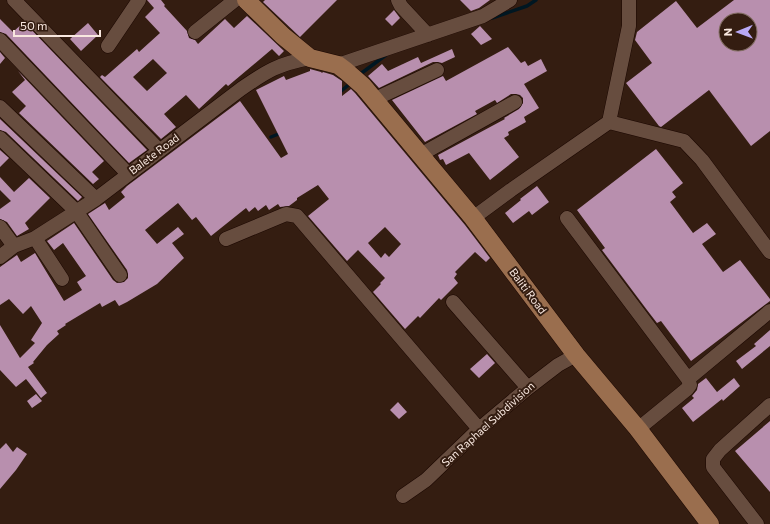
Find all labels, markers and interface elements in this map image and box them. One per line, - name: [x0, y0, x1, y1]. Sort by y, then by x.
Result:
- scale bar: [14, 12, 100, 38]
- north arrow: [718, 12, 758, 52]
- text: 50 m: [20, 18, 48, 32]
- text: N: [721, 28, 734, 36]
- street label: Balete Road: [126, 131, 181, 177]
- street label: Baliti Road: [507, 265, 550, 316]
- street label: San Raphael Subdivision: [439, 379, 537, 469]

